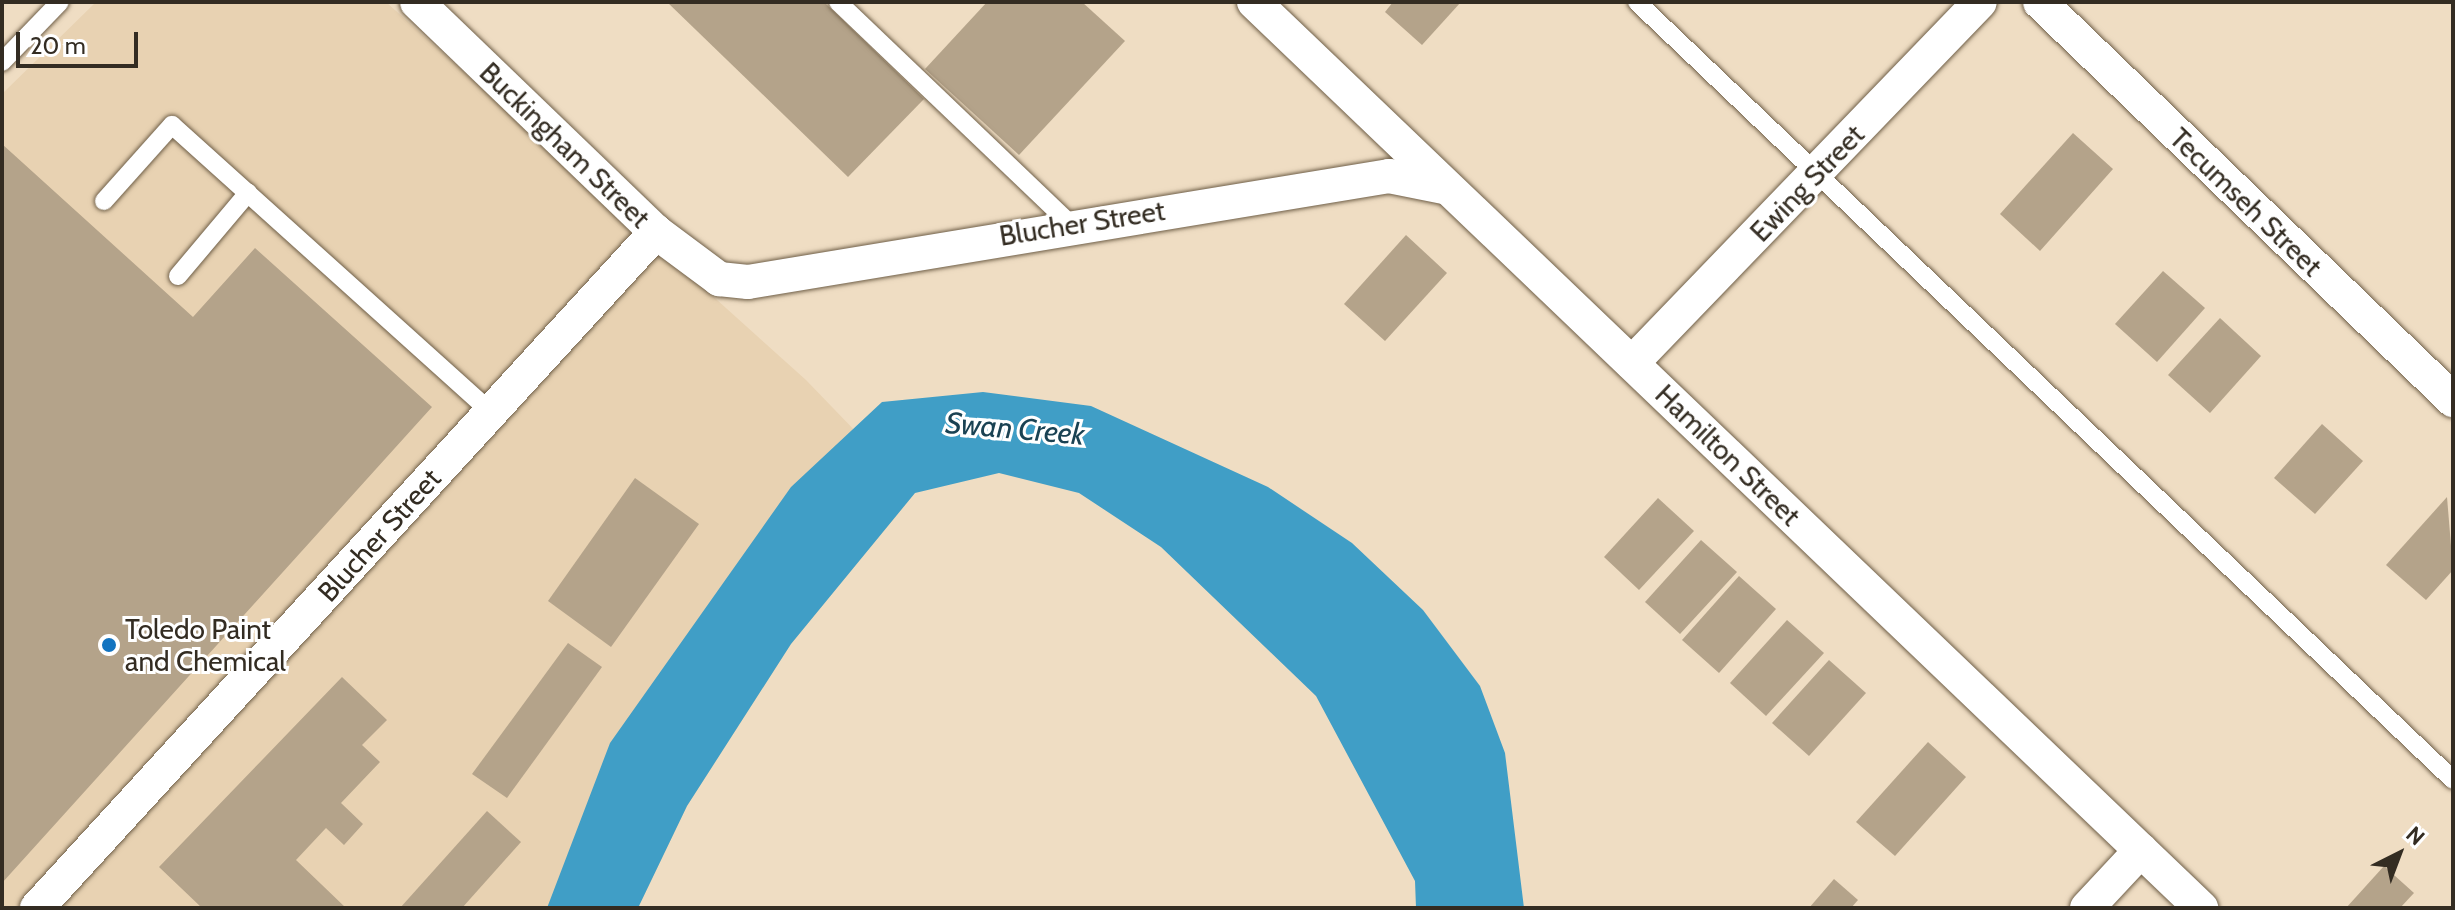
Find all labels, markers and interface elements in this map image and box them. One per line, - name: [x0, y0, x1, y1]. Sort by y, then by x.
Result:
- scale bar: [20, 16, 142, 66]
- text: 20 m: [30, 31, 86, 60]
- street label: Buckingham Street: [473, 55, 657, 235]
- street label: Ewing Street: [1743, 118, 1871, 248]
- street label: Tecumseh Street: [2163, 121, 2329, 283]
- street label: Blucher Street: [997, 193, 1167, 253]
- street label: Hamilton Street: [1649, 377, 1807, 533]
- water label: Swan Creek: [944, 405, 1086, 453]
- street label: Blucher Street: [311, 462, 447, 608]
- place label: Toledo Paint and Chemical: [125, 612, 286, 678]
- marker: Toledo Paint and Chemical: [100, 636, 118, 654]
- north arrow: [2359, 814, 2439, 894]
- text: N: [2401, 821, 2430, 851]

